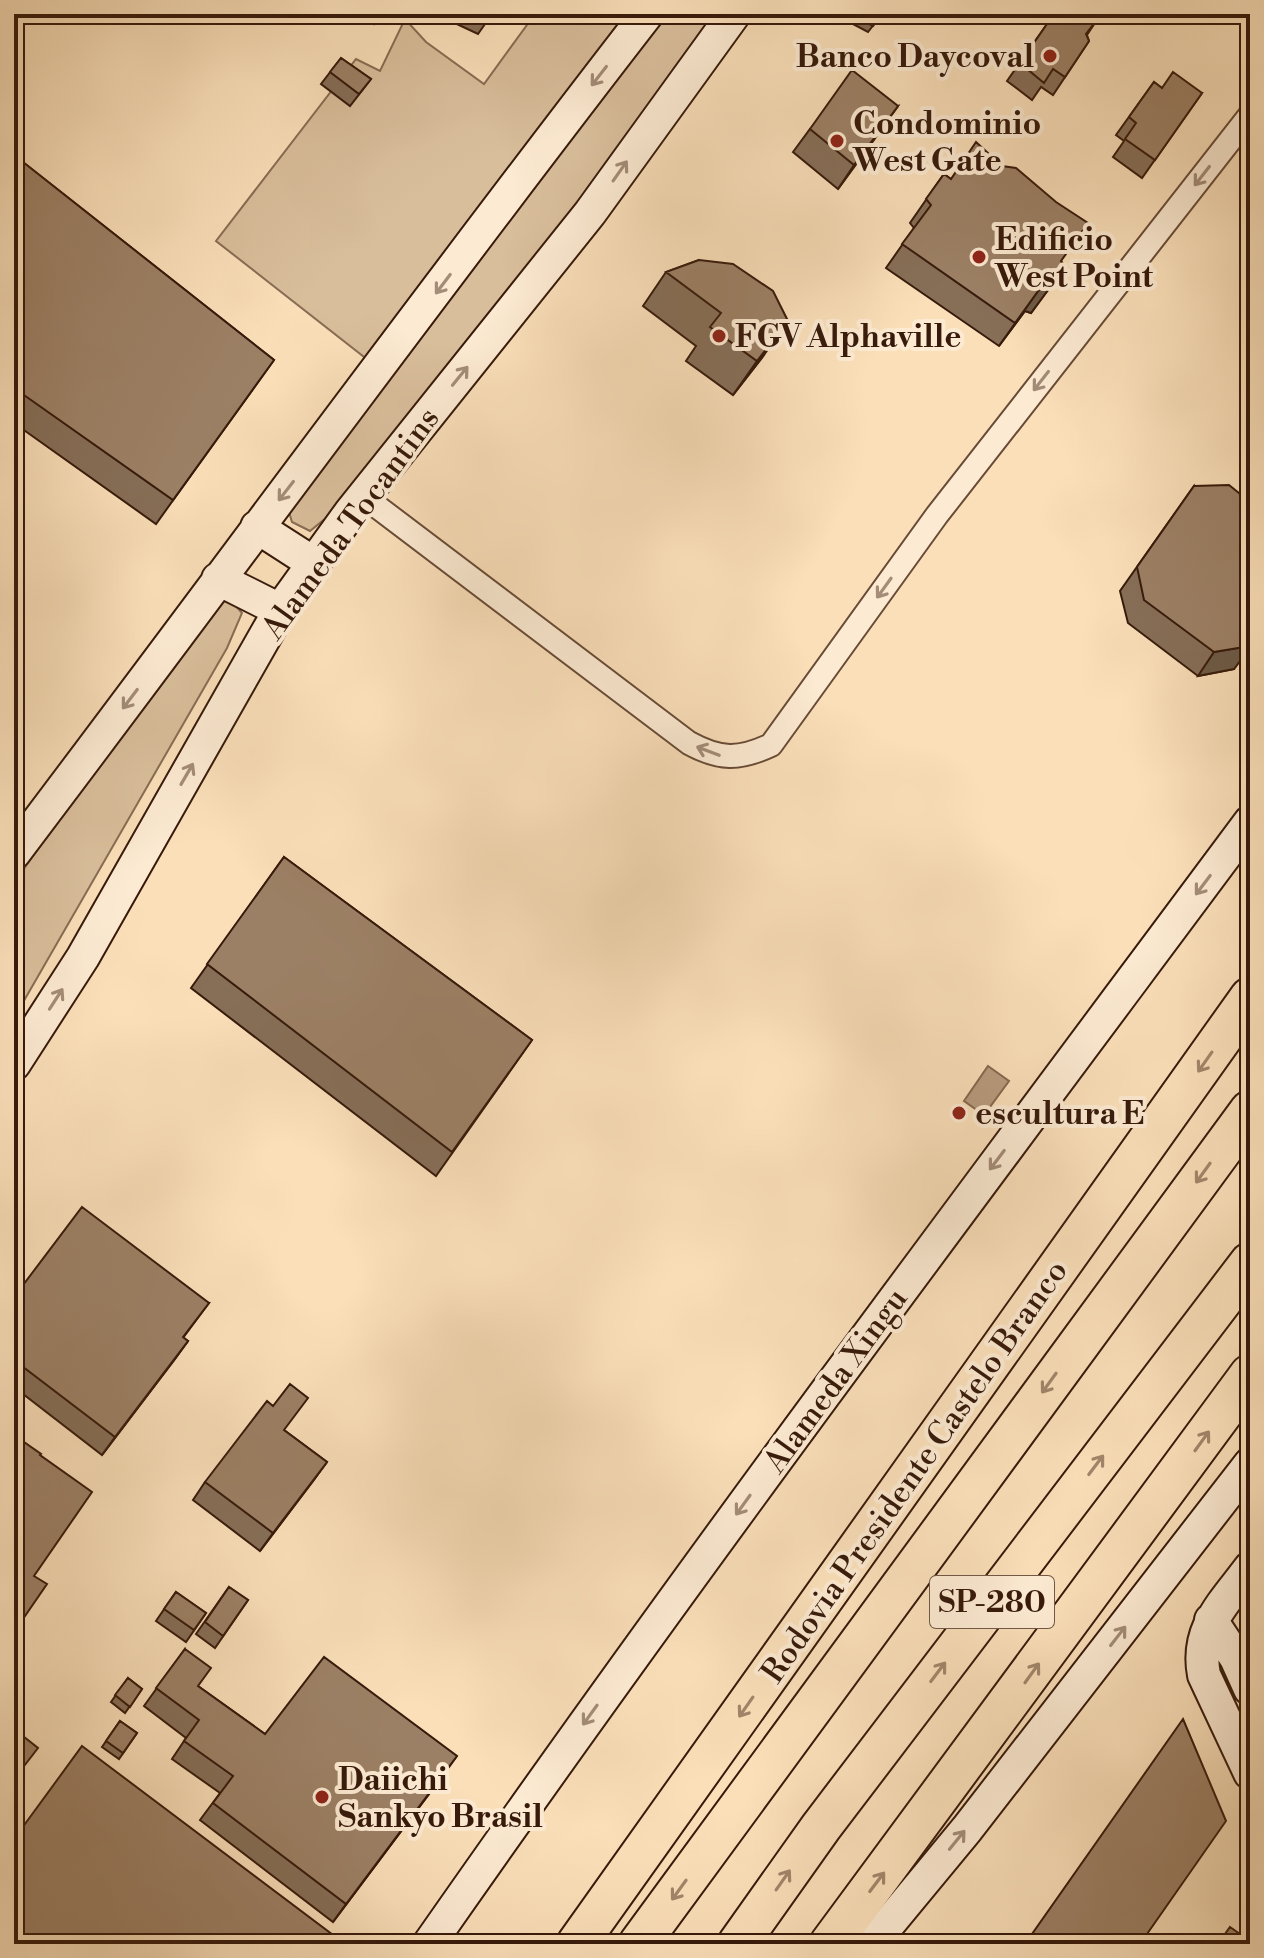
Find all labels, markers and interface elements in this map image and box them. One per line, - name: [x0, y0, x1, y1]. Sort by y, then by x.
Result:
- place label: Banco Daycoval: [796, 37, 1034, 77]
- marker: Banco Daycoval: [1041, 47, 1059, 65]
- one-way arrow: [590, 65, 608, 86]
- place label: Condominio West Gate: [852, 104, 1041, 181]
- marker: Condominio West Gate: [828, 132, 846, 150]
- one-way arrow: [612, 160, 628, 182]
- one-way arrow: [1193, 165, 1210, 186]
- place label: Edificio West Point: [994, 220, 1154, 297]
- marker: Edificio West Point: [970, 248, 988, 266]
- one-way arrow: [435, 272, 451, 294]
- place label: FGV Alphaville: [735, 317, 961, 357]
- marker: FGV Alphaville: [710, 327, 728, 345]
- one-way arrow: [451, 366, 469, 387]
- one-way arrow: [1033, 370, 1050, 391]
- street label: Alameda Tocantins: [253, 400, 448, 648]
- one-way arrow: [277, 480, 294, 501]
- one-way arrow: [876, 577, 893, 598]
- one-way arrow: [122, 688, 139, 709]
- one-way arrow: [696, 742, 721, 757]
- one-way arrow: [179, 763, 195, 786]
- one-way arrow: [1195, 873, 1212, 895]
- one-way arrow: [48, 988, 65, 1010]
- one-way arrow: [1197, 1050, 1213, 1072]
- place label: escultura E: [975, 1094, 1144, 1134]
- marker: escultura E: [950, 1104, 968, 1122]
- one-way arrow: [989, 1149, 1006, 1170]
- one-way arrow: [1195, 1162, 1212, 1184]
- street label: Rodovia Presidente Castelo Branco: [753, 1252, 1077, 1691]
- street label: Alameda Xingu: [755, 1280, 916, 1482]
- one-way arrow: [1041, 1372, 1058, 1393]
- one-way arrow: [1194, 1430, 1210, 1452]
- one-way arrow: [1087, 1455, 1104, 1476]
- one-way arrow: [735, 1493, 752, 1515]
- road number: SP-280: [930, 1576, 1054, 1628]
- one-way arrow: [1109, 1626, 1126, 1647]
- one-way arrow: [930, 1662, 947, 1683]
- one-way arrow: [1023, 1662, 1040, 1684]
- one-way arrow: [738, 1696, 755, 1717]
- one-way arrow: [582, 1703, 598, 1725]
- place label: Daiichi Sankyo Brasil: [338, 1760, 543, 1837]
- marker: Daiichi Sankyo Brasil: [313, 1788, 331, 1806]
- one-way arrow: [948, 1831, 966, 1851]
- one-way arrow: [775, 1870, 791, 1892]
- one-way arrow: [868, 1871, 885, 1893]
- one-way arrow: [671, 1878, 687, 1900]

